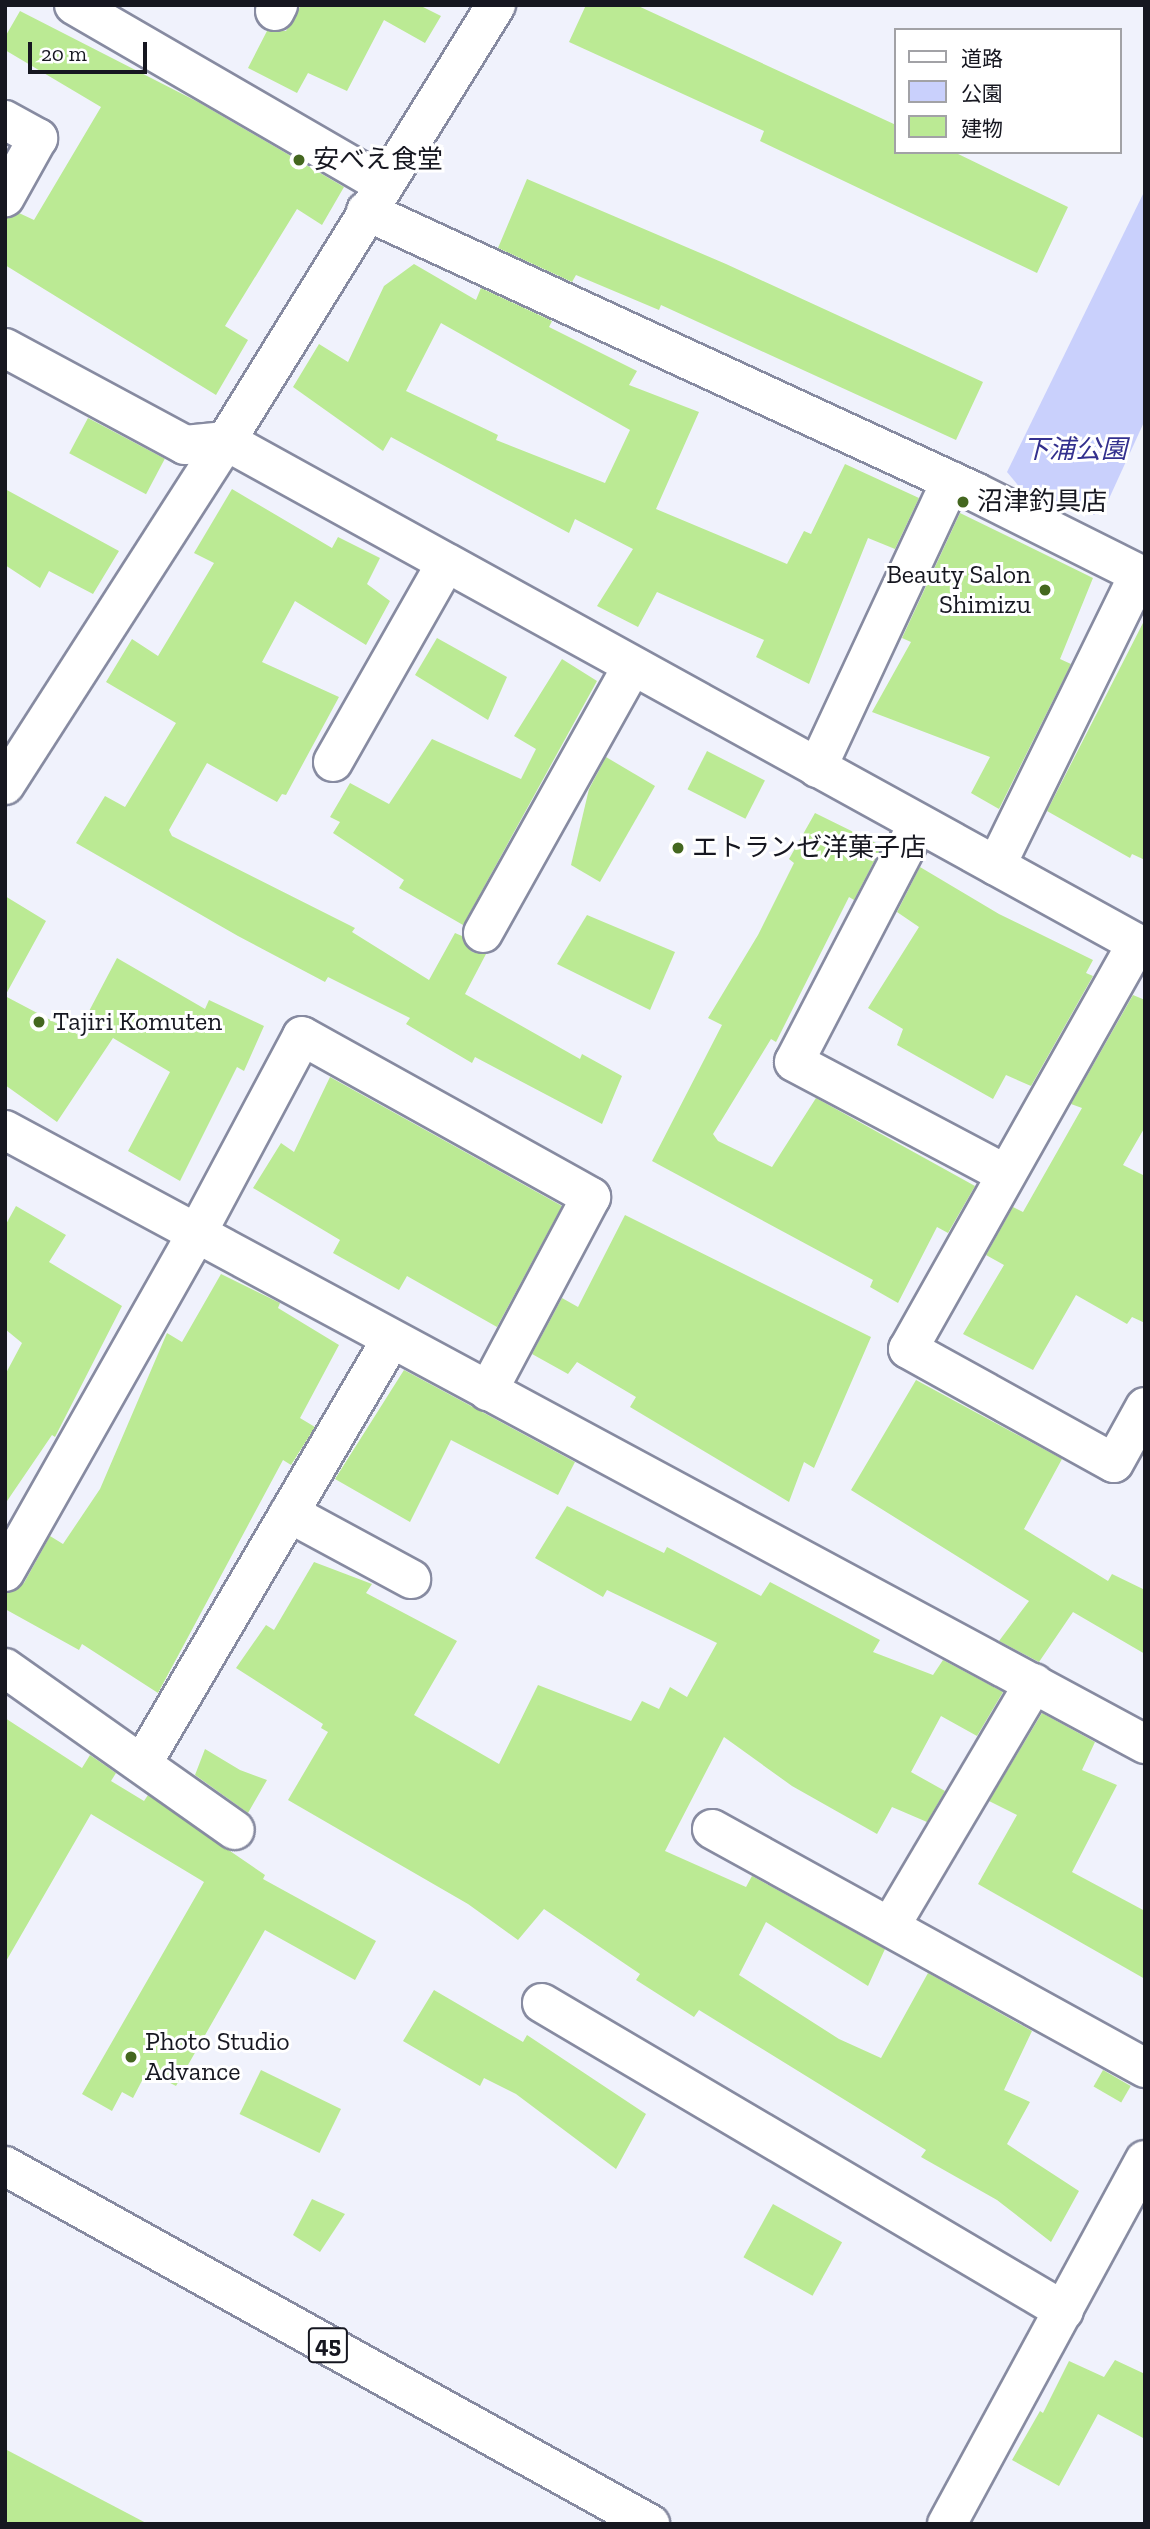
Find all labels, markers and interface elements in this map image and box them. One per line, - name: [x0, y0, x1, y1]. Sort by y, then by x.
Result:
- scale bar: [32, 28, 150, 72]
- legend: [894, 28, 1122, 154]
- text: 20 m: [41, 41, 87, 66]
- text: 道路: [961, 46, 1003, 71]
- text: 公園: [961, 81, 1003, 106]
- text: 建物: [961, 116, 1003, 141]
- place label: 安べえ食堂: [313, 144, 443, 176]
- marker: 安べえ食堂: [291, 152, 307, 168]
- park label: 下浦公園: [1023, 434, 1127, 466]
- place label: 沼津釣具店: [977, 486, 1107, 518]
- marker: 沼津釣具店: [955, 494, 971, 510]
- place label: Beauty Salon Shimizu: [886, 559, 1031, 620]
- marker: Beauty Salon Shimizu: [1037, 582, 1053, 598]
- place label: エトランゼ洋菓子店: [692, 832, 926, 864]
- marker: エトランゼ洋菓子店: [670, 840, 686, 856]
- place label: Tajiri Komuten: [53, 1006, 222, 1038]
- marker: Tajiri Komuten: [31, 1014, 47, 1030]
- place label: Photo Studio Advance: [145, 2026, 290, 2088]
- marker: Photo Studio Advance: [123, 2049, 139, 2065]
- road number: 45: [307, 2324, 349, 2366]

